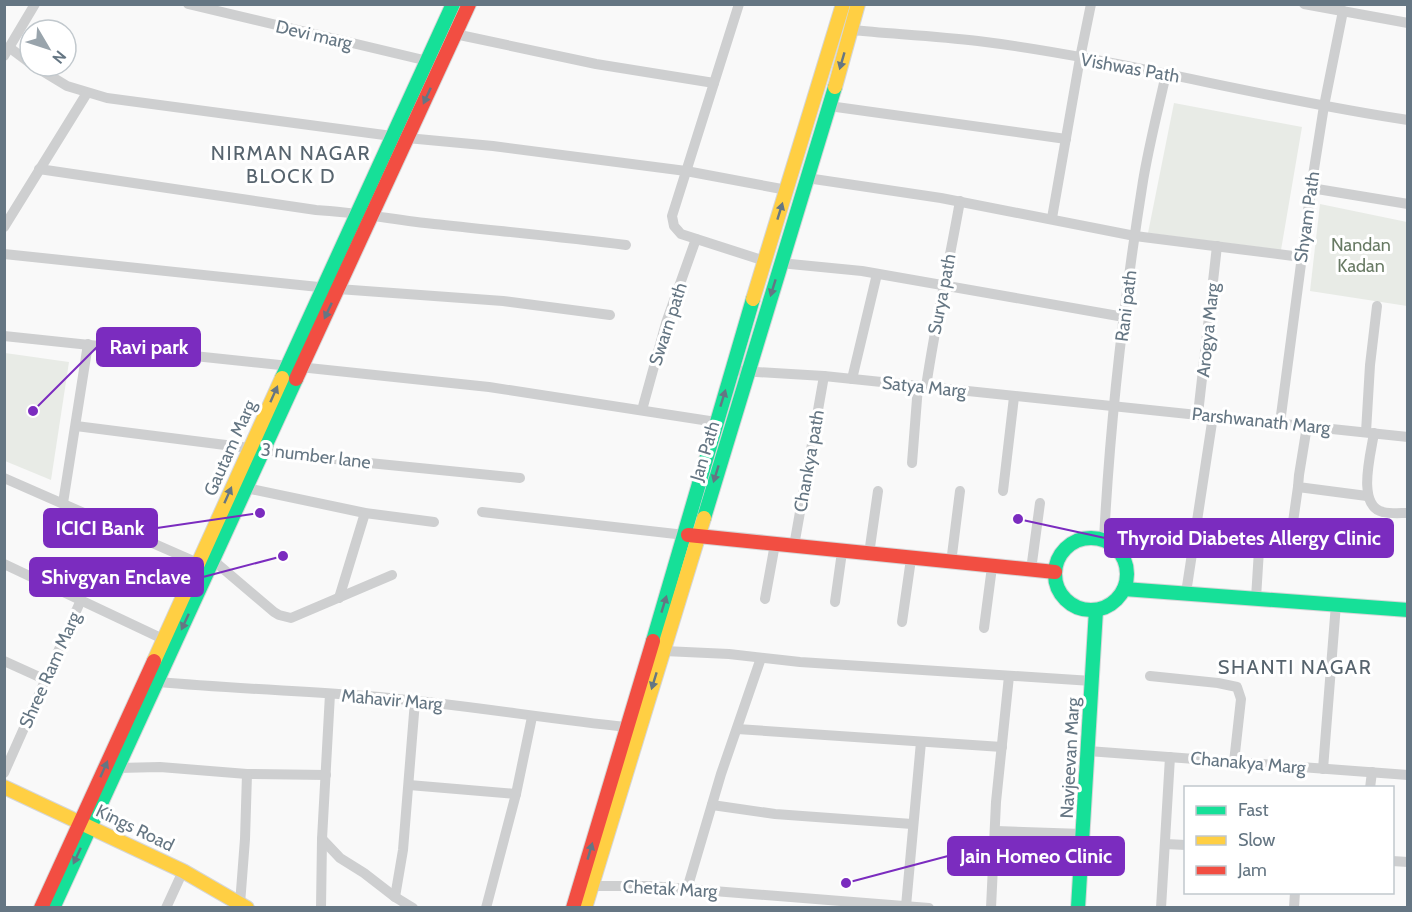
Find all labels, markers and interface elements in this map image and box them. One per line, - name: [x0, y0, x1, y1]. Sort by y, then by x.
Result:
- street label: Devi marg: [274, 16, 355, 55]
- north arrow: [18, 18, 78, 78]
- text: N: [48, 47, 70, 67]
- street label: Vishwas Path: [1079, 48, 1181, 88]
- one-way arrow: [837, 52, 846, 70]
- one-way arrow: [422, 87, 431, 104]
- district label: NIRMAN NAGAR BLOCK D: [211, 141, 371, 188]
- street label: Shyam Path: [1290, 170, 1324, 264]
- one-way arrow: [776, 202, 785, 220]
- park label: Nandan Kadan: [1331, 234, 1391, 277]
- street label: Surya path: [923, 252, 961, 336]
- street label: Rani path: [1111, 269, 1141, 343]
- one-way arrow: [768, 279, 777, 297]
- street label: Swarn path: [644, 280, 692, 368]
- street label: Arogya Marg: [1192, 281, 1224, 378]
- one-way arrow: [323, 303, 332, 320]
- callout: Ravi park: [97, 328, 200, 366]
- text: Ravi park: [110, 335, 189, 359]
- street label: Satya Marg: [881, 372, 968, 402]
- one-way arrow: [270, 385, 280, 403]
- one-way arrow: [719, 389, 729, 407]
- street label: Gautam Marg: [199, 396, 261, 499]
- street label: Parshwanath Marg: [1191, 403, 1332, 439]
- street label: Chankya path: [789, 408, 829, 514]
- street label: Jan Path: [685, 418, 725, 485]
- street label: 3 number lane: [260, 438, 372, 474]
- one-way arrow: [711, 465, 720, 483]
- one-way arrow: [224, 487, 233, 504]
- callout: ICICI Bank: [44, 509, 157, 547]
- text: ICICI Bank: [56, 516, 145, 540]
- callout: Thyroid Diabetes Allergy Clinic: [1105, 519, 1393, 557]
- text: Thyroid Diabetes Allergy Clinic: [1117, 526, 1381, 550]
- callout: Shivgyan Enclave: [30, 558, 203, 596]
- text: Shivgyan Enclave: [41, 565, 191, 589]
- one-way arrow: [660, 595, 669, 613]
- street label: Shree Ram Marg: [15, 607, 86, 732]
- one-way arrow: [181, 614, 190, 631]
- district label: SHANTI NAGAR: [1218, 655, 1372, 679]
- one-way arrow: [649, 672, 658, 690]
- street label: Mahavir Marg: [341, 685, 444, 715]
- street label: Navjeevan Marg: [1056, 696, 1084, 819]
- street label: Chanakya Marg: [1189, 747, 1308, 779]
- one-way arrow: [100, 760, 109, 777]
- legend: [1184, 786, 1394, 894]
- text: Fast: [1238, 799, 1269, 821]
- street label: Kings Road: [92, 800, 178, 856]
- text: Slow: [1238, 829, 1275, 851]
- callout: Jain Homeo Clinic: [948, 837, 1124, 875]
- one-way arrow: [586, 842, 595, 860]
- text: Jain Homeo Clinic: [959, 844, 1112, 868]
- one-way arrow: [72, 848, 82, 866]
- text: Jam: [1237, 859, 1267, 881]
- street label: Chetak Marg: [622, 876, 719, 903]

